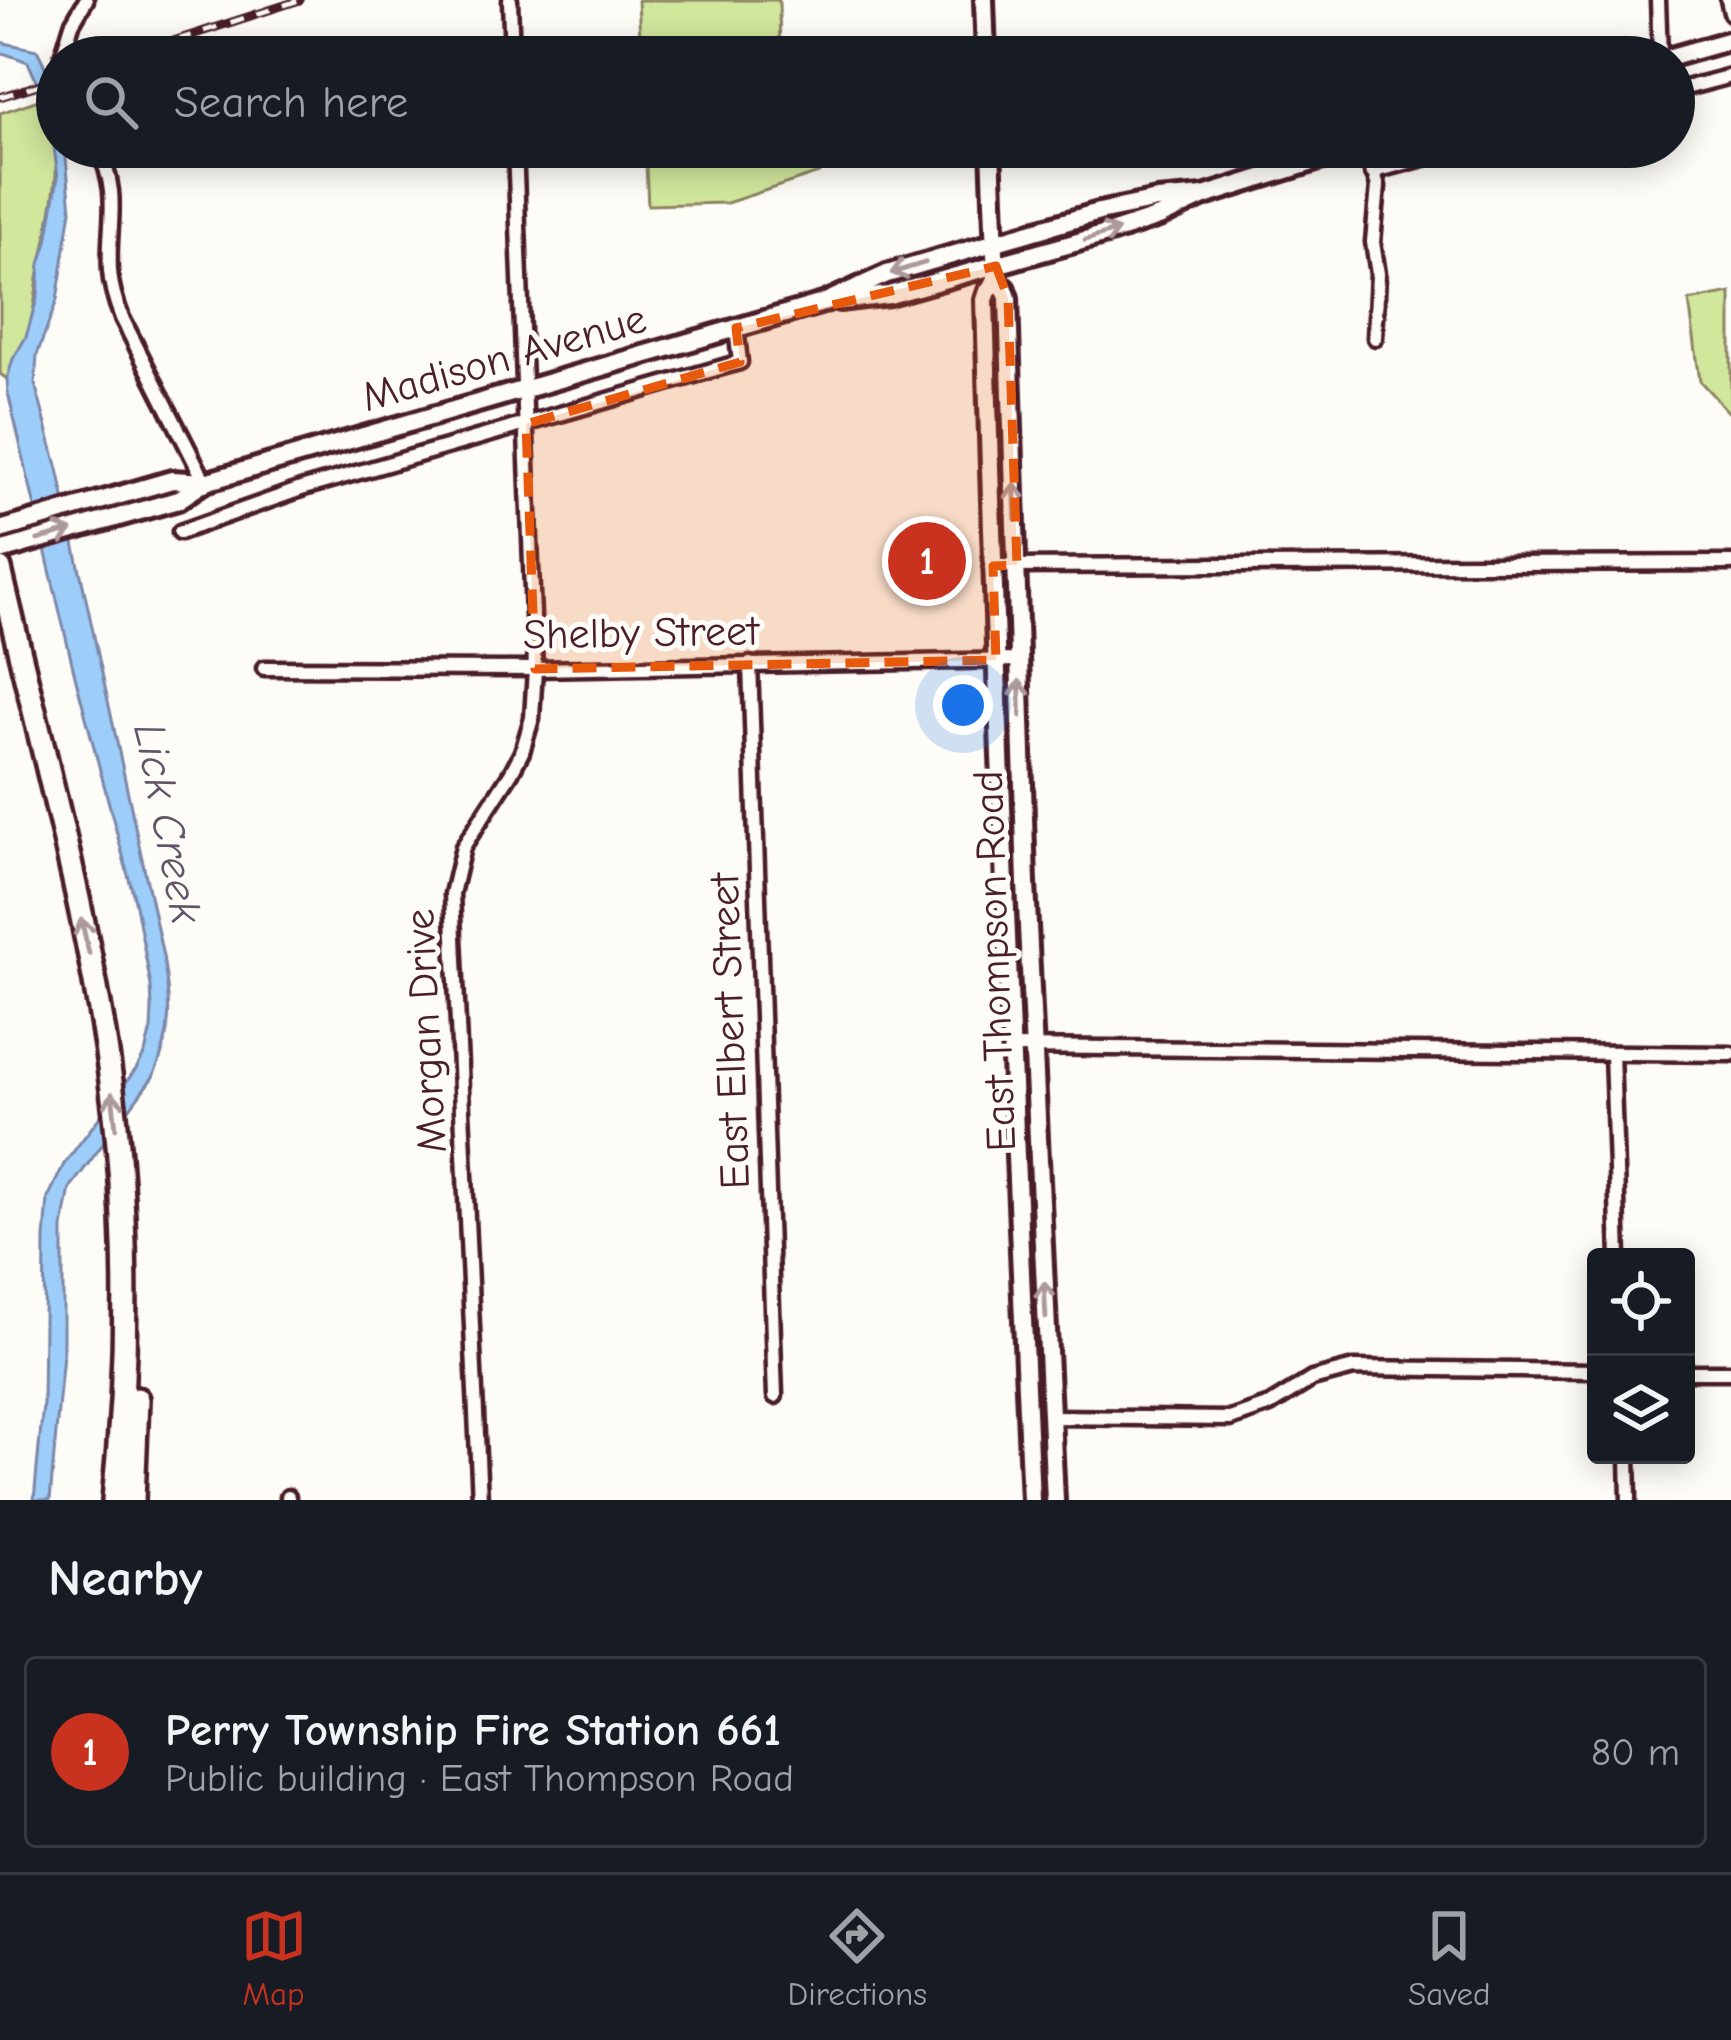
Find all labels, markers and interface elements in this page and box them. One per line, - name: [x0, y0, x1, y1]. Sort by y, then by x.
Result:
- search box: [36, 36, 1695, 168]
- icon: search: [78, 69, 144, 135]
- text: Search here: [174, 76, 408, 128]
- one-way arrow: [1082, 223, 1120, 245]
- one-way arrow: [889, 258, 927, 280]
- street label: Madison Avenue: [356, 294, 652, 422]
- one-way arrow: [1003, 482, 1026, 521]
- pin: 1: [888, 516, 966, 606]
- one-way arrow: [35, 523, 73, 545]
- street label: Shelby Street: [523, 606, 761, 660]
- your location: [933, 675, 993, 735]
- one-way arrow: [1009, 679, 1032, 718]
- water label: Lick Creek: [123, 719, 213, 928]
- street label: East Thompson Road: [964, 770, 1026, 1152]
- street label: East Elbert Street: [700, 870, 760, 1190]
- street label: Morgan Drive: [395, 908, 457, 1154]
- one-way arrow: [72, 917, 95, 955]
- one-way arrow: [102, 1091, 125, 1130]
- map controls: [1587, 1248, 1695, 1464]
- button: locate: [1587, 1248, 1695, 1356]
- one-way arrow: [1033, 1281, 1056, 1320]
- button: layers: [1587, 1356, 1695, 1464]
- text: Nearby: [48, 1549, 202, 1608]
- text: Perry Township Fire Station 661: [165, 1704, 781, 1756]
- text: 1: [82, 1730, 98, 1775]
- text: 80 m: [1591, 1730, 1680, 1775]
- text: Public building · East Thompson Road: [165, 1756, 794, 1801]
- tab: Map: [241, 1903, 307, 2013]
- tab: Directions: [788, 1903, 927, 2013]
- tab: Saved: [1408, 1903, 1490, 2013]

